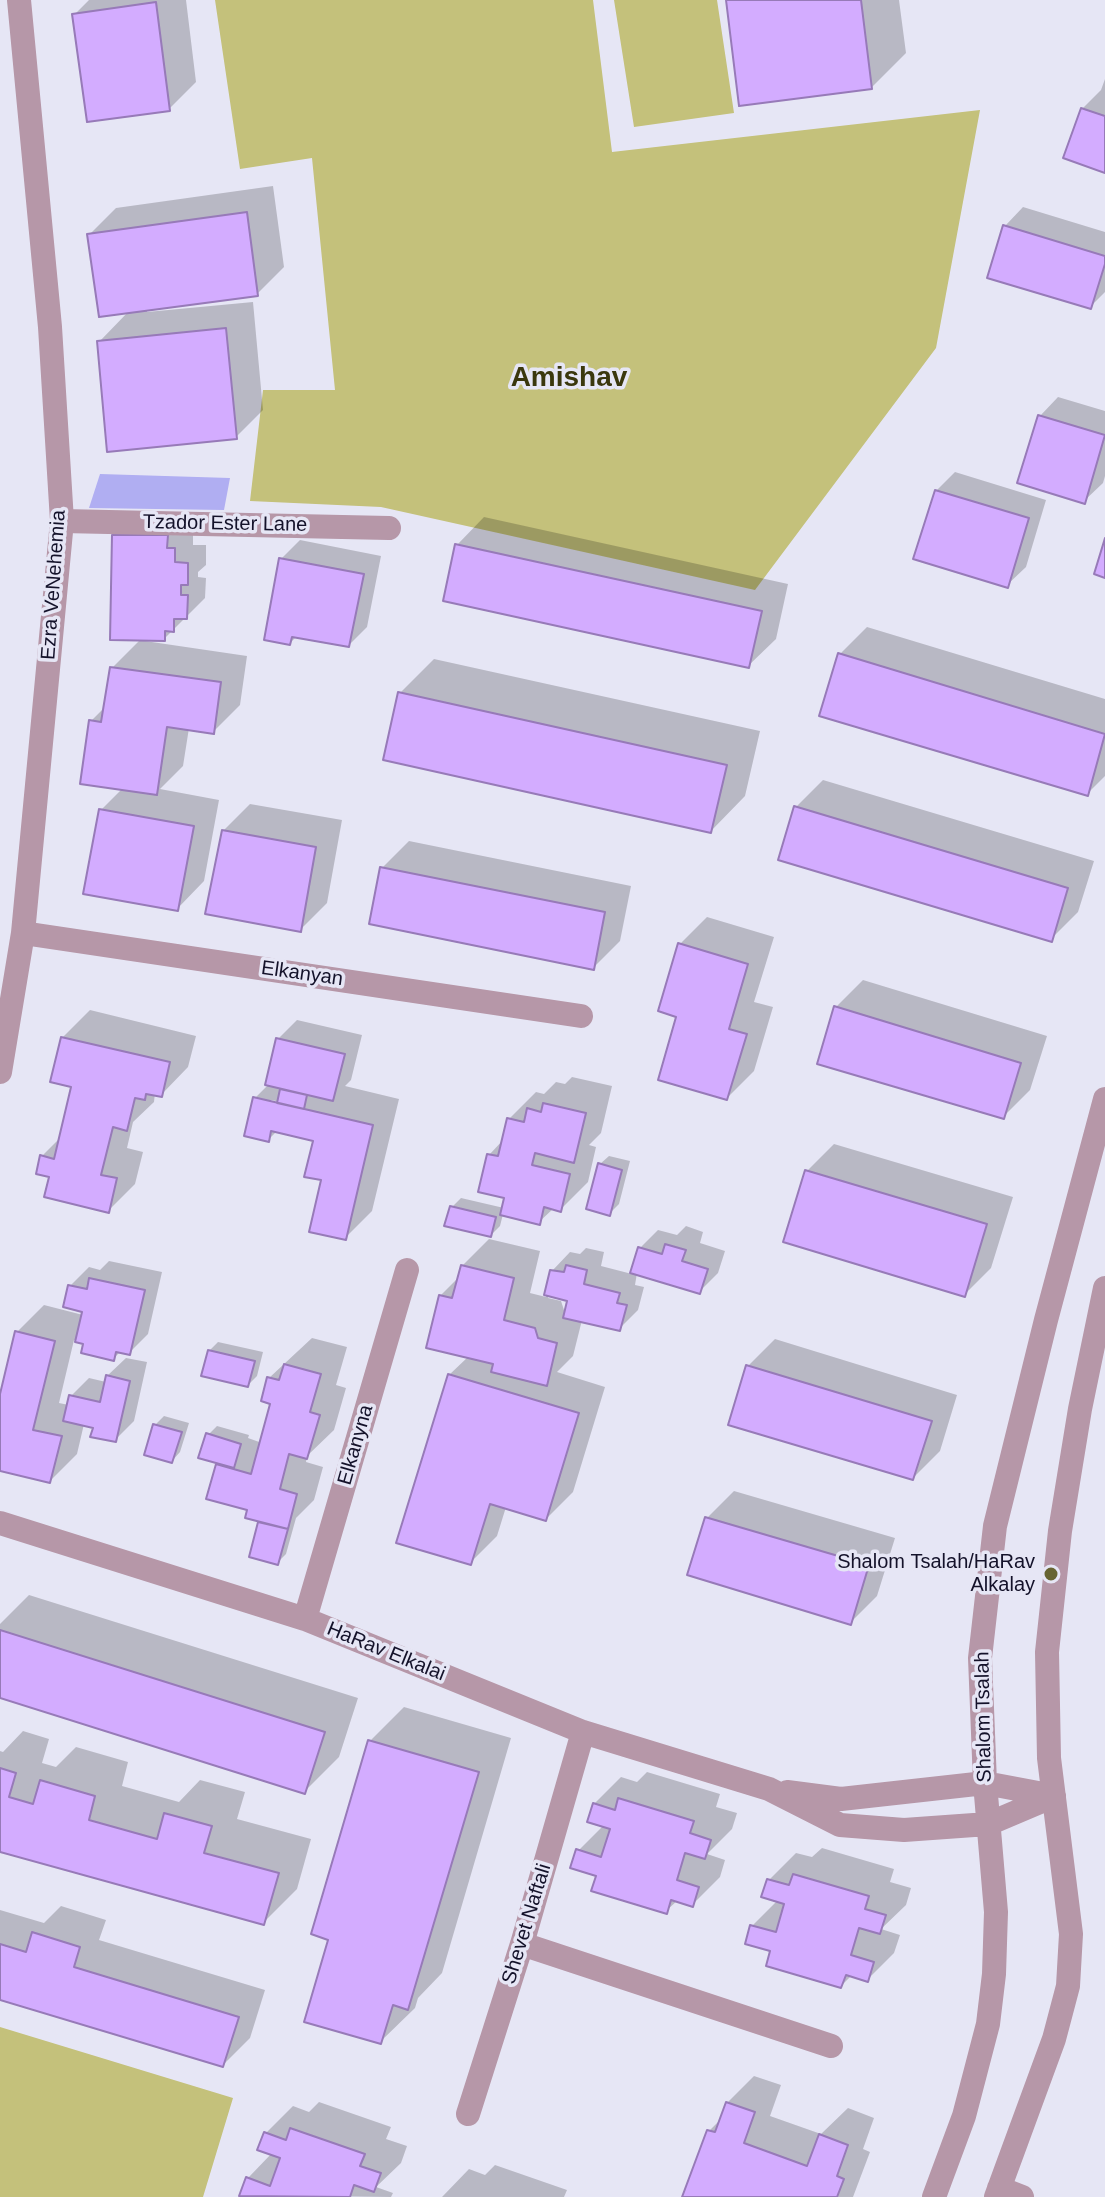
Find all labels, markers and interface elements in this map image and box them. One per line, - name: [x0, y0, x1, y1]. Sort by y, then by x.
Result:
- district label: Amishav: [511, 361, 627, 395]
- street label: Ezra VeNehemia: [37, 509, 71, 661]
- street label: Tzador Ester Lane: [143, 511, 307, 537]
- street label: Elkanyan: [260, 956, 344, 992]
- street label: Elkanyna: [333, 1402, 379, 1488]
- place label: Shalom Tsalah/HaRav Alkalay: [837, 1550, 1035, 1597]
- marker: Shalom Tsalah/HaRav Alkalay: [1042, 1565, 1060, 1583]
- street label: HaRav Elkalai: [323, 1617, 449, 1687]
- street label: Shalom Tsalah: [971, 1651, 997, 1783]
- street label: Shevet Naftali: [497, 1861, 557, 1987]

